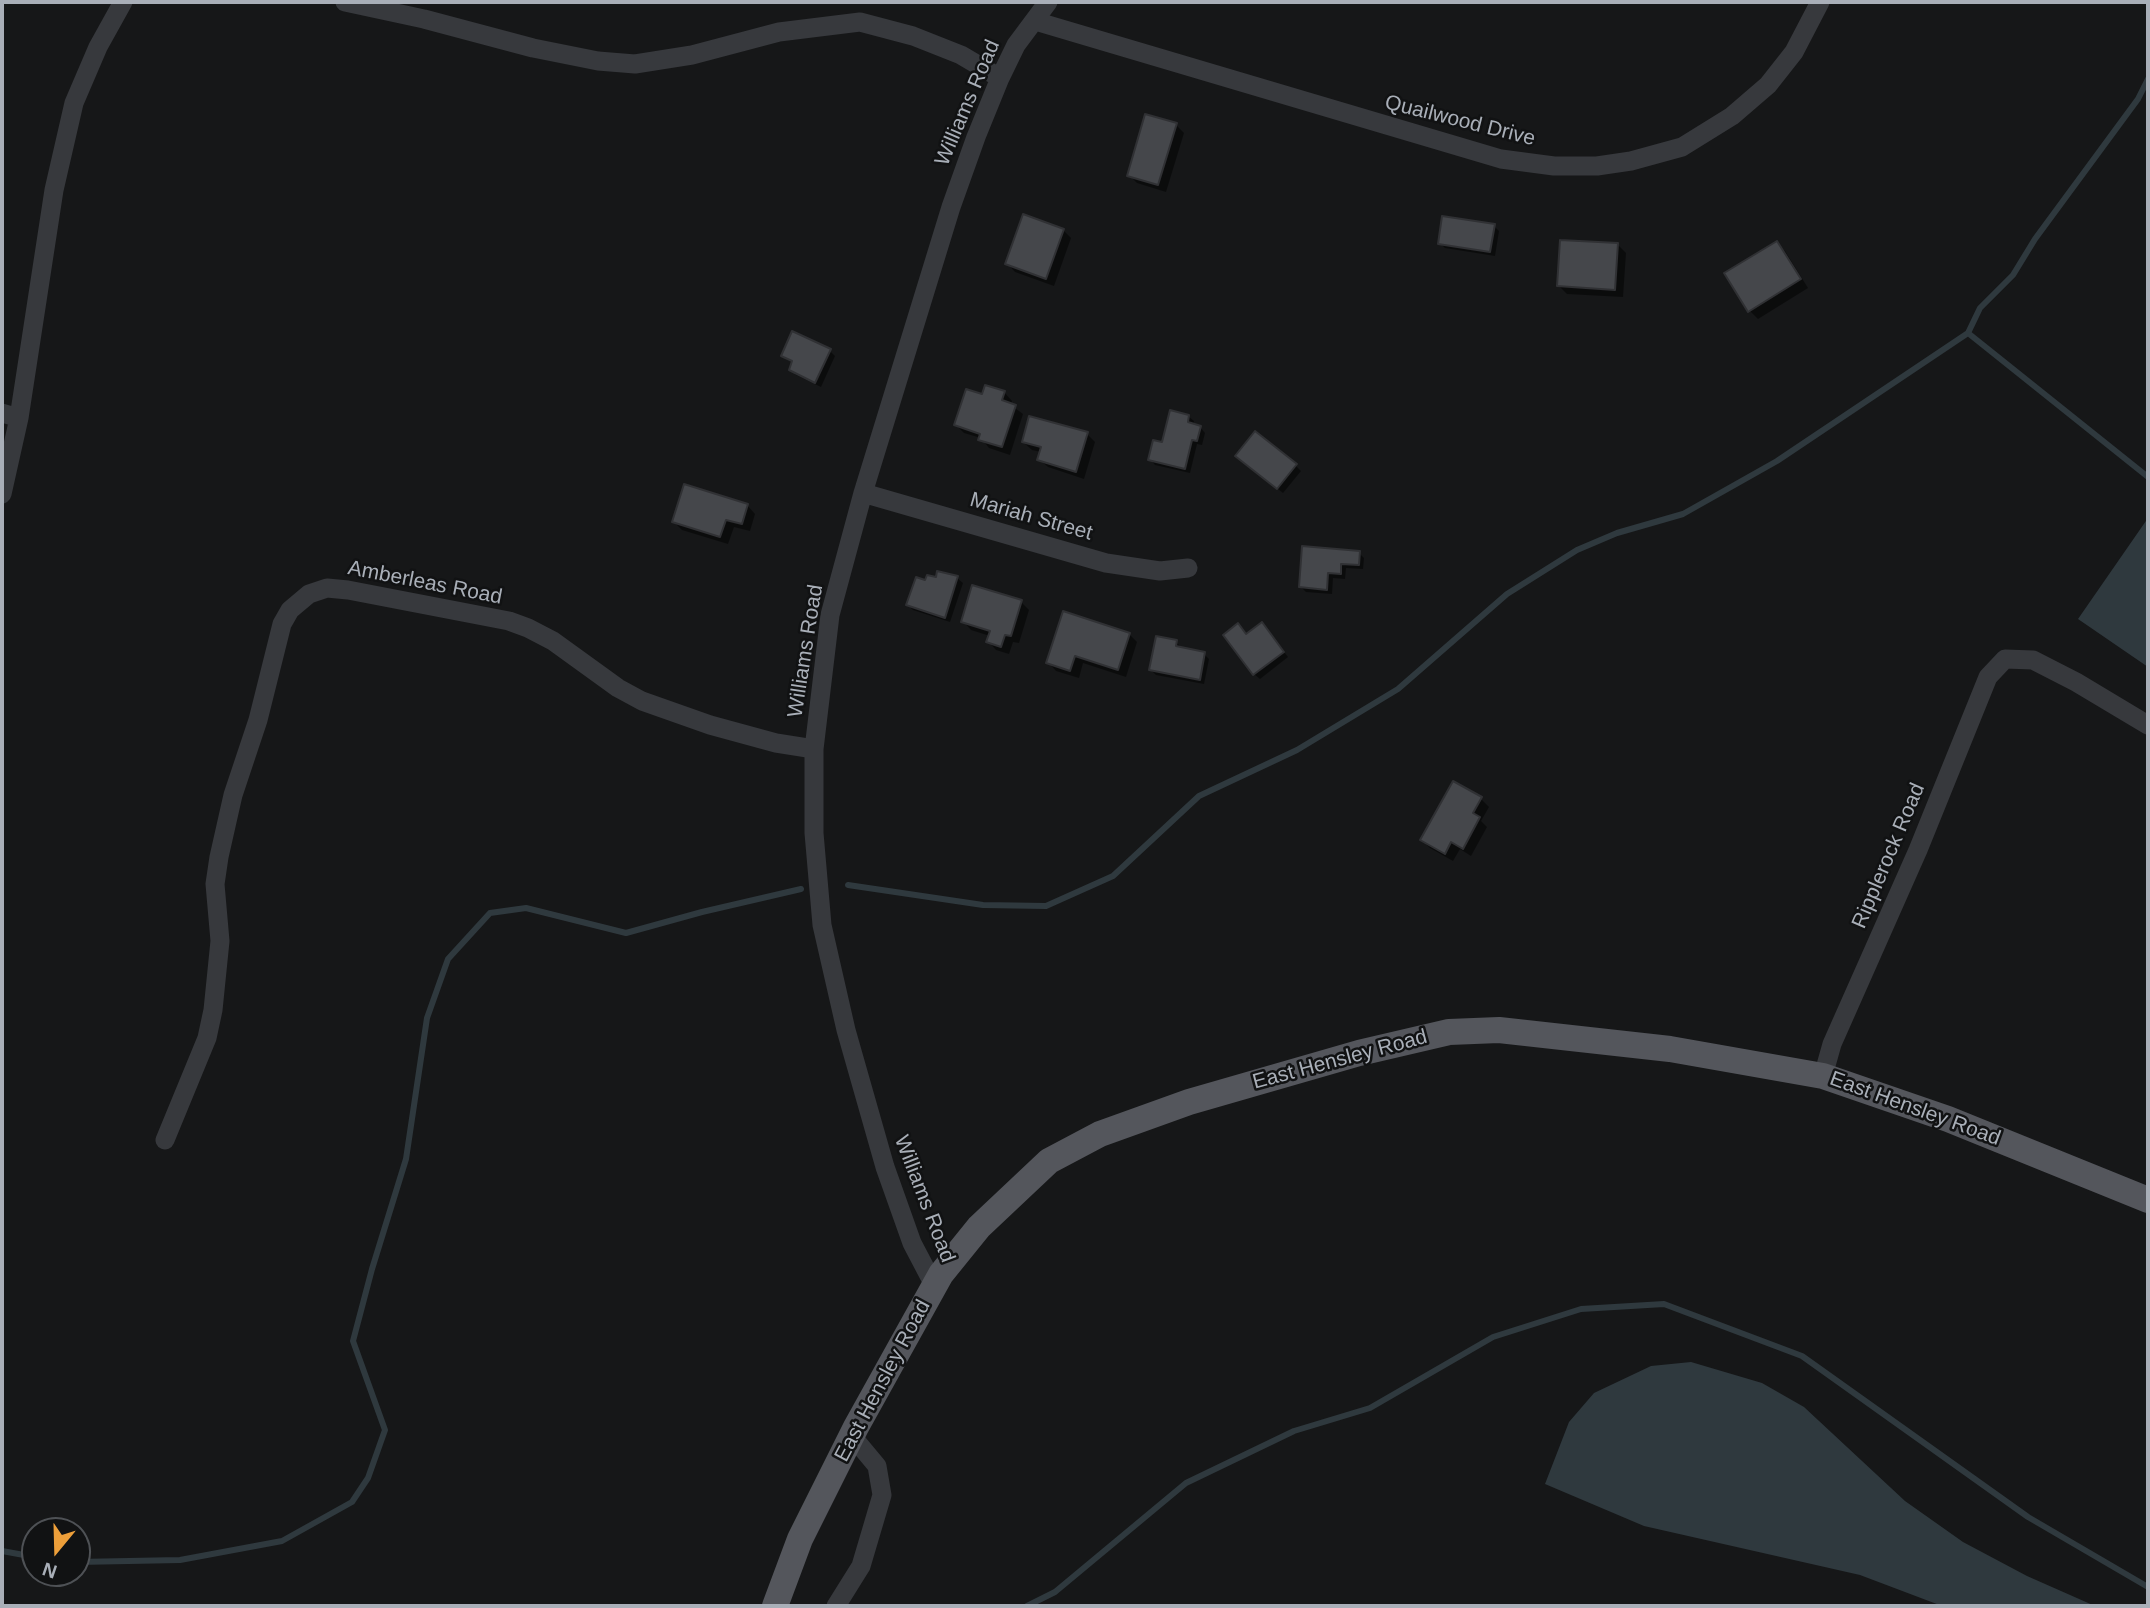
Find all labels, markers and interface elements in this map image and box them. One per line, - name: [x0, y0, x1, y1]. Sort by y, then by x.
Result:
- street label: Williams Road: [930, 36, 1006, 170]
- street label: Quailwood Drive: [1382, 90, 1538, 152]
- street label: Mariah Street: [967, 488, 1095, 546]
- street label: Amberleas Road: [346, 556, 504, 610]
- street label: Williams Road: [783, 583, 829, 719]
- street label: Ripplerock Road: [1847, 780, 1931, 932]
- street label: East Hensley Road: [1250, 1025, 1430, 1095]
- street label: East Hensley Road: [1826, 1066, 2004, 1152]
- street label: Williams Road: [888, 1132, 960, 1266]
- street label: East Hensley Road: [830, 1296, 936, 1466]
- north arrow: [21, 1517, 91, 1587]
- text: N: [40, 1558, 60, 1583]

